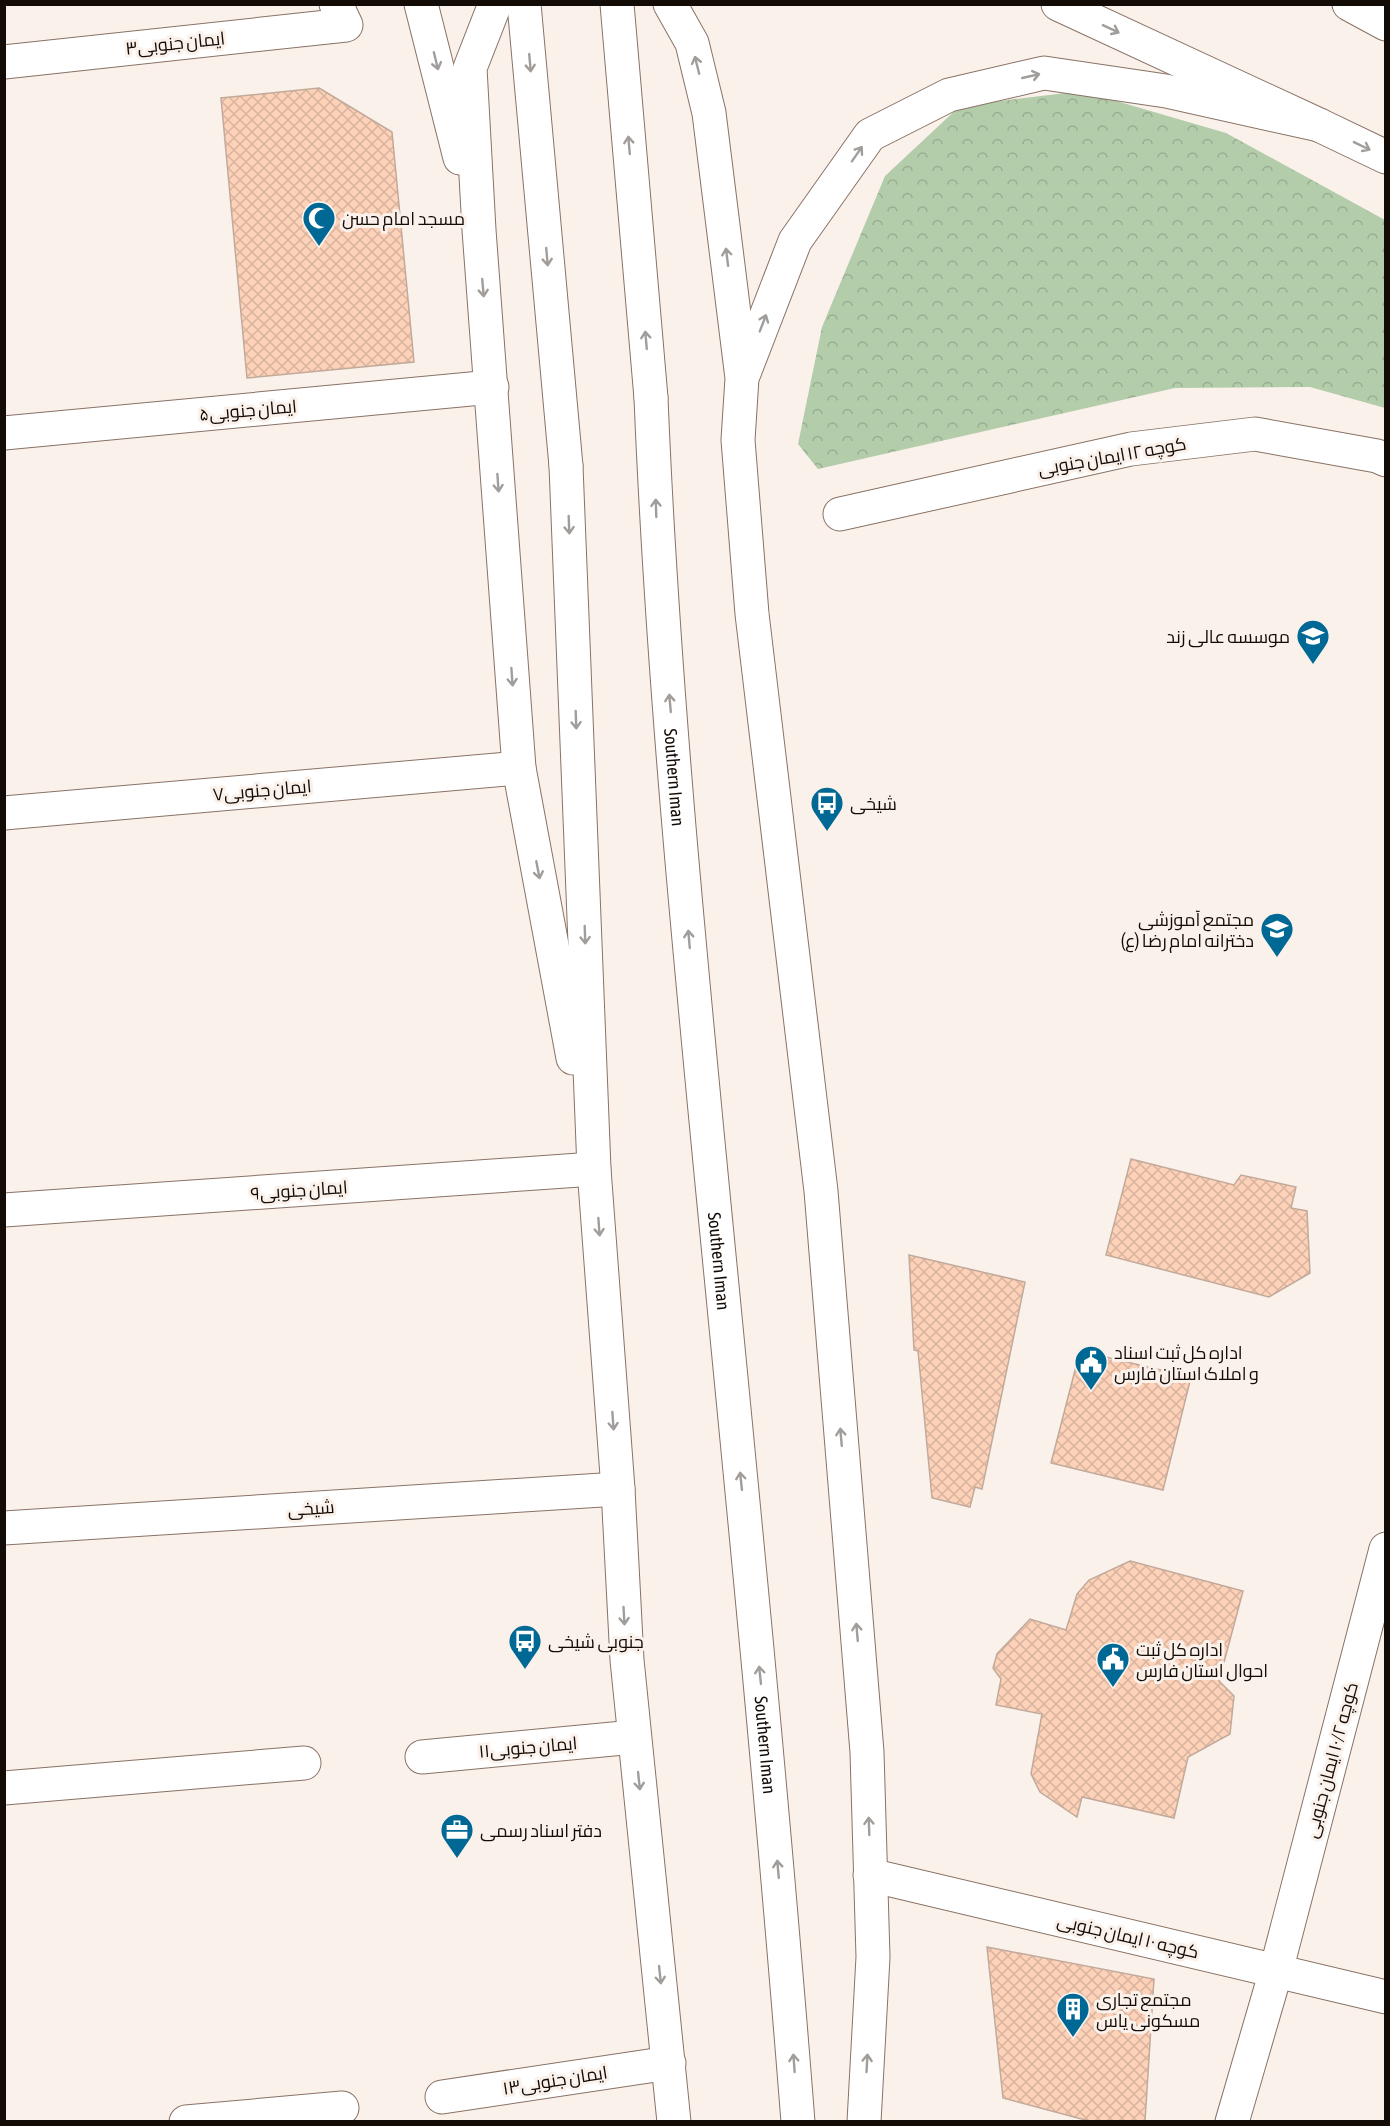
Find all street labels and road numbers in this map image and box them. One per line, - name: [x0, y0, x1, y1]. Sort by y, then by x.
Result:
- street label: ایمان جنوبی۳: [124, 27, 226, 60]
- street label: ایمان جنوبی۵: [198, 395, 298, 426]
- street label: کوچه ۱۲ ایمان جنوبی: [1036, 433, 1188, 481]
- street label: Southern Iman: [661, 728, 689, 827]
- street label: ایمان جنوبی۷: [212, 775, 312, 806]
- street label: ایمان جنوبی۹: [250, 1176, 348, 1205]
- street label: Southern Iman: [704, 1211, 735, 1311]
- street label: شیخی: [287, 1496, 335, 1521]
- street label: کوچه ۱۰/۲ ایمان جنوبی: [1300, 1680, 1364, 1841]
- street label: Southern Iman: [751, 1695, 781, 1795]
- street label: ایمان جنوبی۱۱: [478, 1732, 578, 1763]
- street label: کوچه ۱۰ ایمان جنوبی: [1055, 1909, 1201, 1964]
- street label: ایمان جنوبی۱۳: [501, 2061, 609, 2100]

